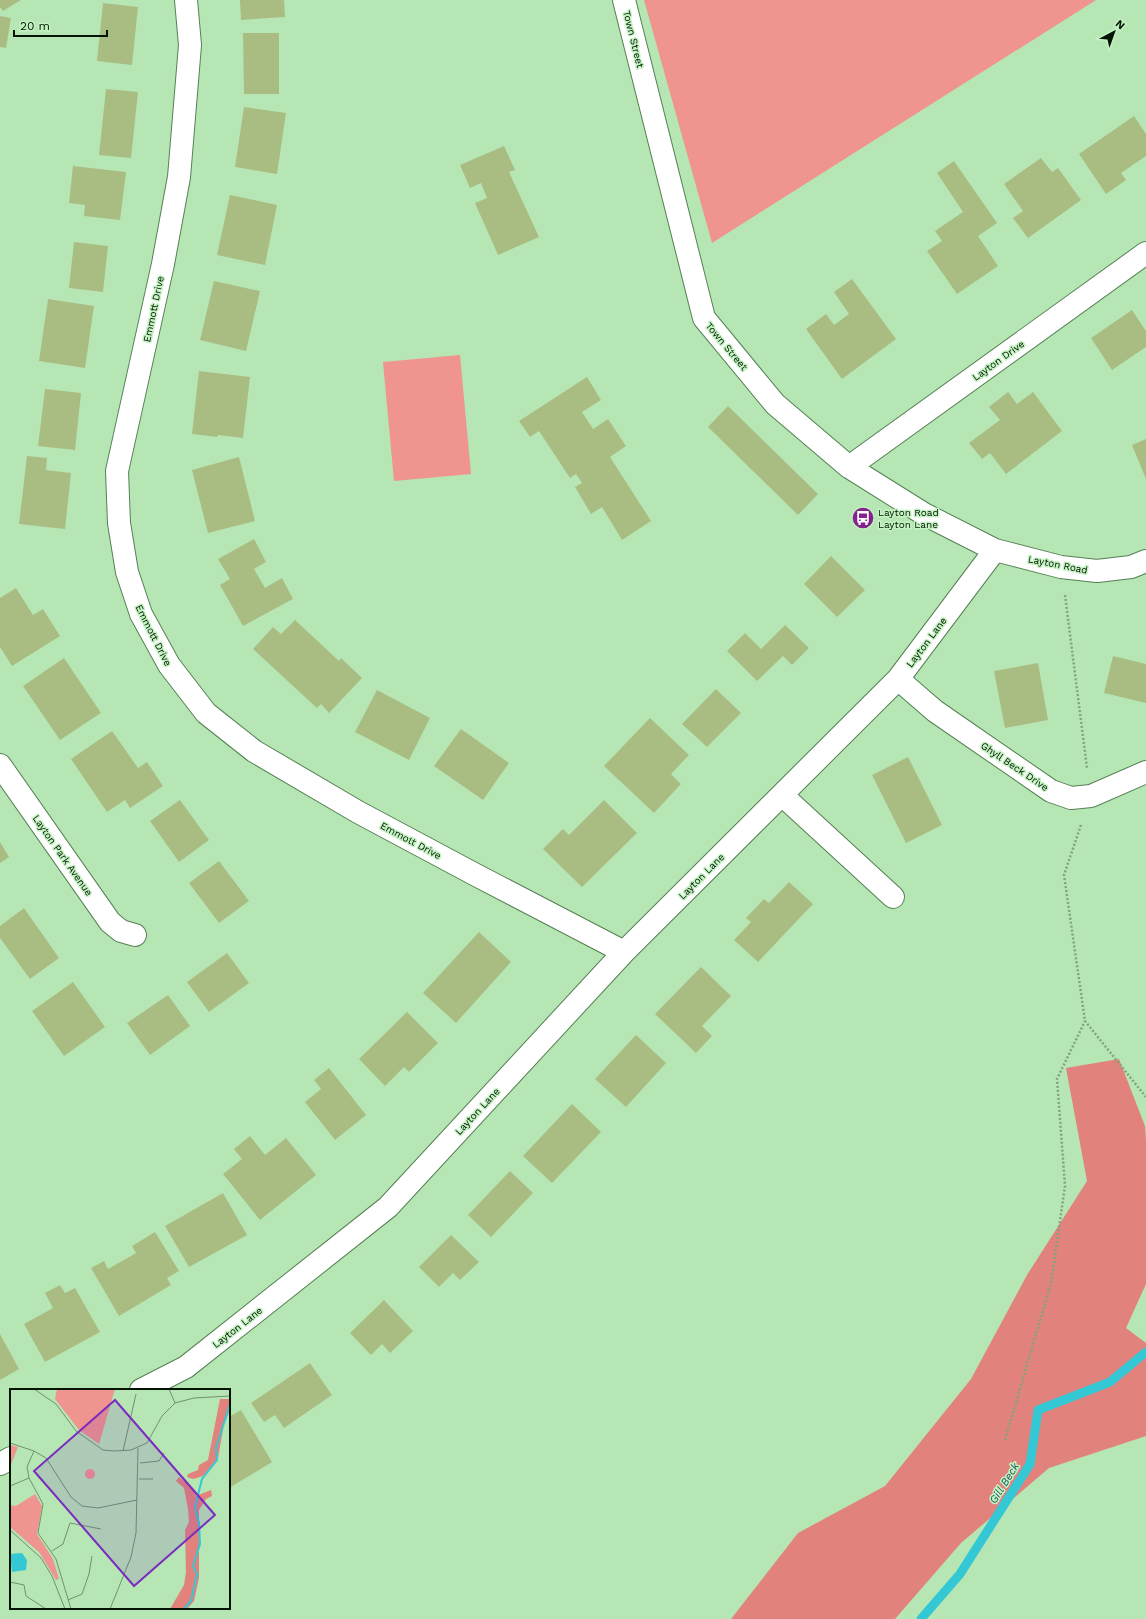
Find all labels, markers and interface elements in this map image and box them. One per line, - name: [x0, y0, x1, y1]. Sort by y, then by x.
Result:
- street label: Town Street: [621, 9, 646, 70]
- scale bar: [14, 12, 107, 38]
- north arrow: [1094, 12, 1134, 52]
- text: N: [1113, 17, 1128, 32]
- text: 20 m: [20, 19, 50, 33]
- street label: Emmott Drive: [141, 275, 166, 343]
- street label: Town Street: [703, 320, 750, 373]
- street label: Layton Drive: [970, 338, 1026, 383]
- bus stop icon: Layton Road Layton Lane: [850, 505, 876, 531]
- place label: Layton Road Layton Lane: [878, 507, 939, 530]
- street label: Layton Road: [1027, 553, 1089, 576]
- street label: Emmott Drive: [133, 603, 174, 668]
- street label: Layton Lane: [904, 615, 949, 670]
- street label: Ghyll Beck Drive: [979, 740, 1051, 793]
- street label: Layton Park Avenue: [31, 813, 95, 898]
- street label: Emmott Drive: [378, 820, 443, 861]
- street label: Layton Lane: [676, 851, 727, 901]
- street label: Layton Lane: [453, 1086, 502, 1137]
- street label: Layton Lane: [210, 1304, 264, 1350]
- inset map: [10, 1389, 230, 1609]
- water label: Gill Beck: [987, 1460, 1023, 1506]

